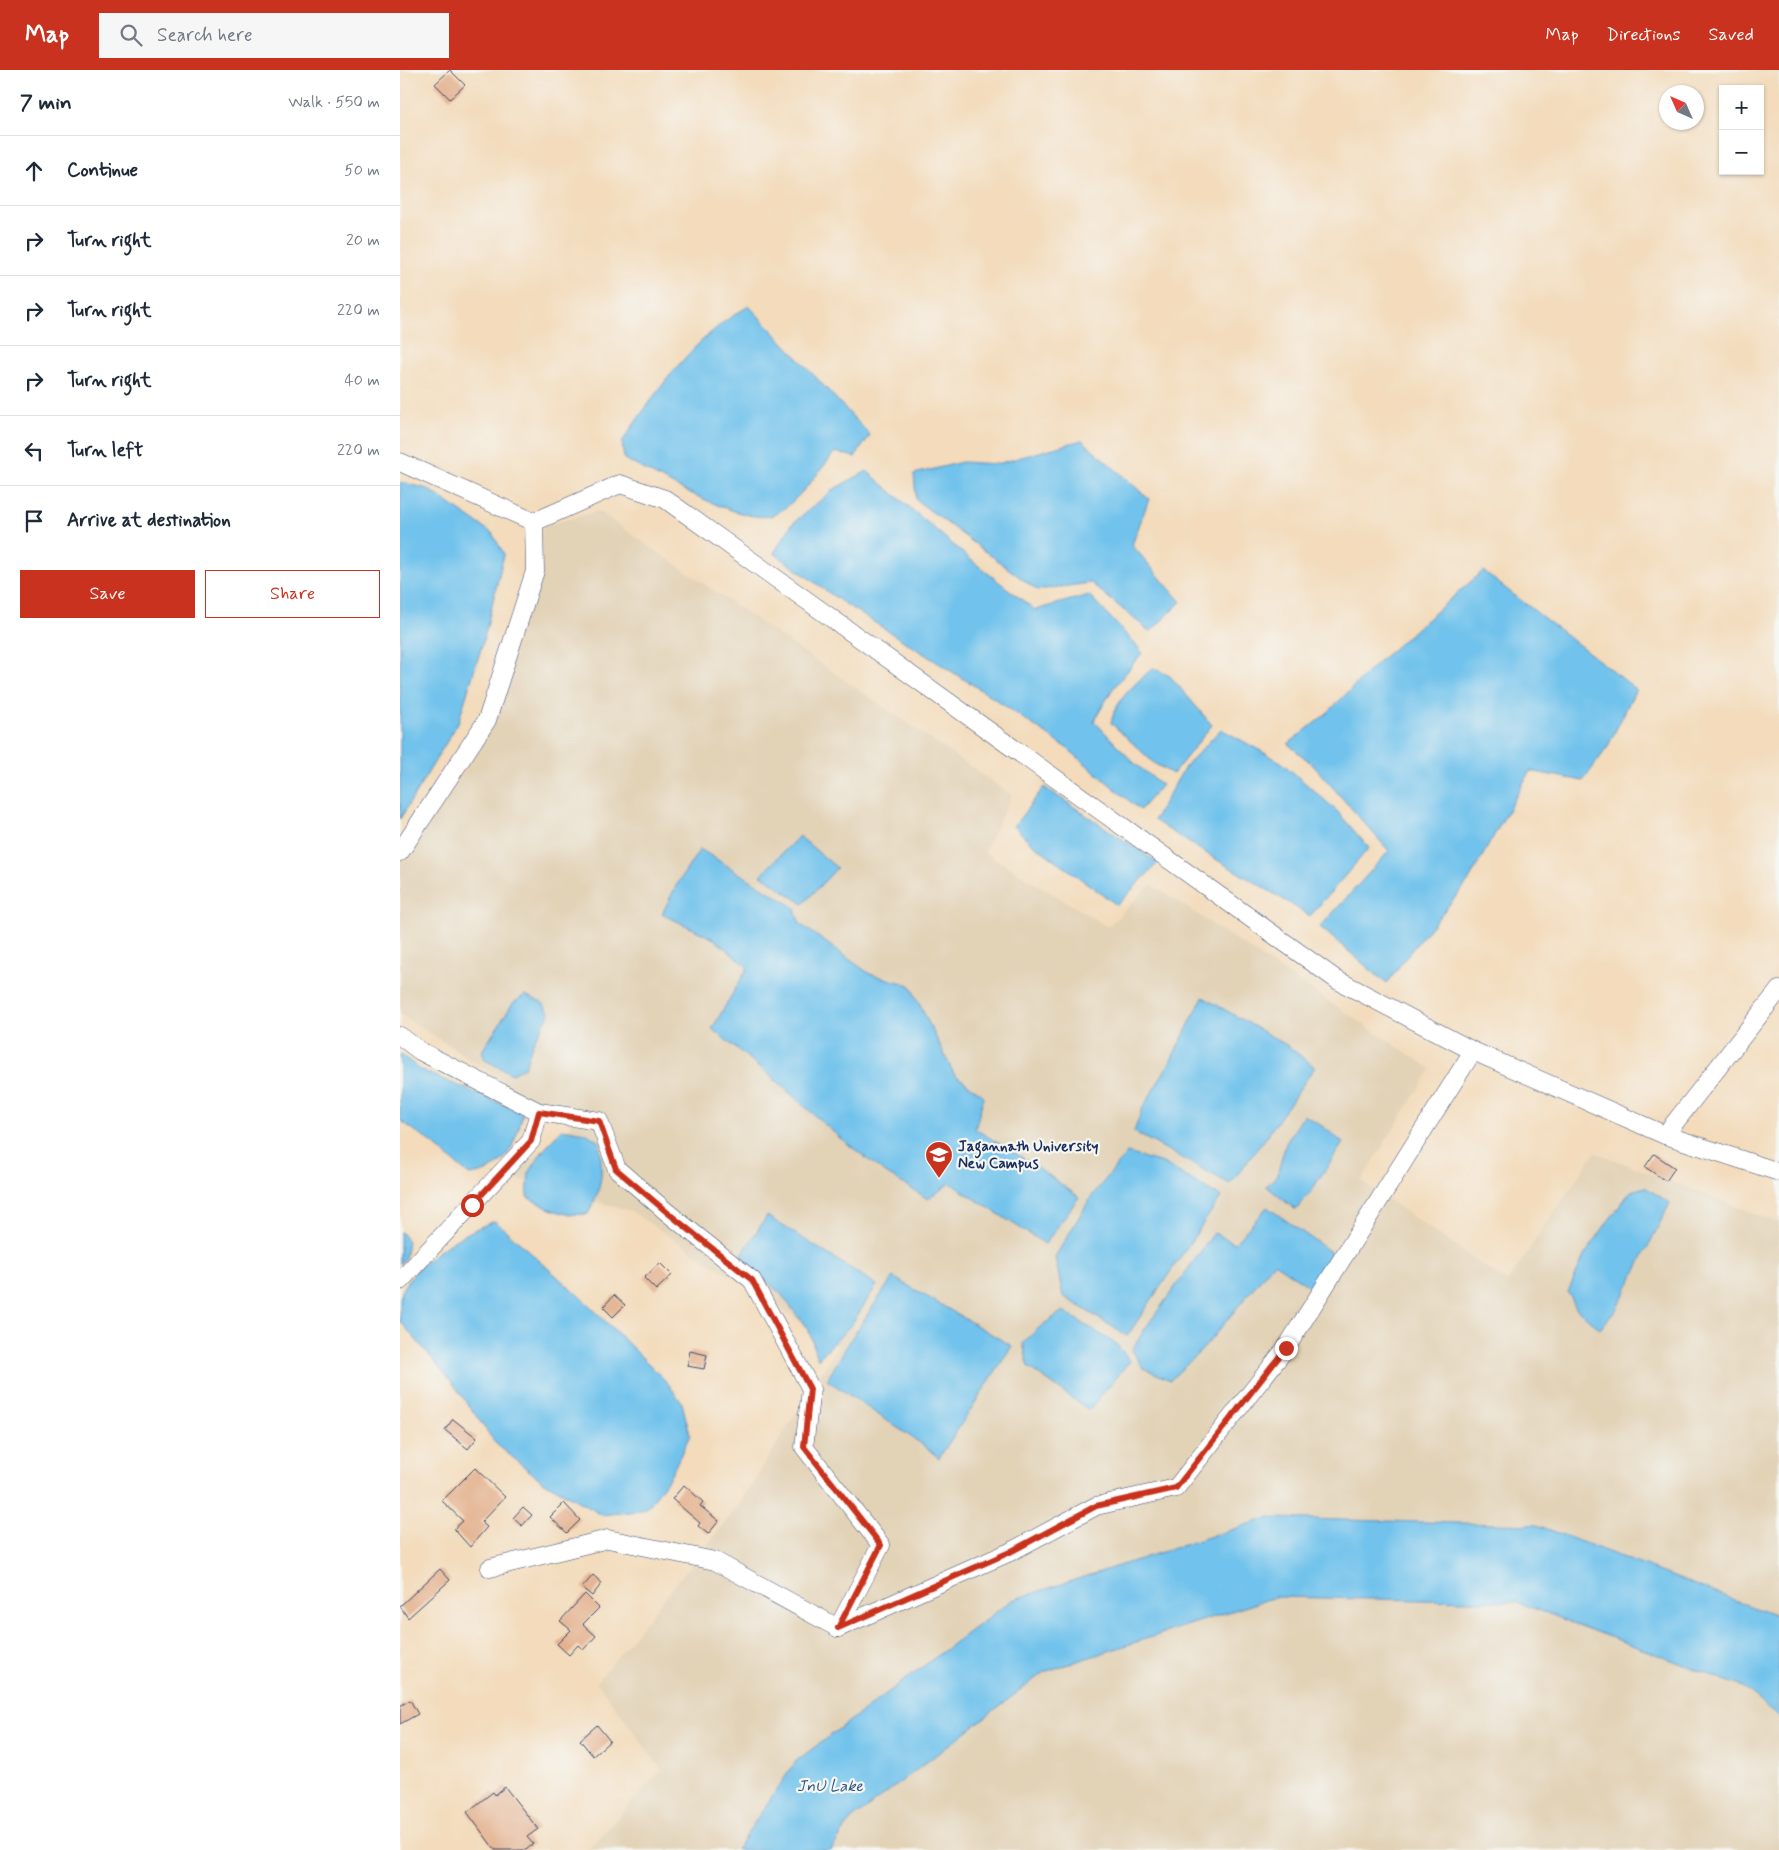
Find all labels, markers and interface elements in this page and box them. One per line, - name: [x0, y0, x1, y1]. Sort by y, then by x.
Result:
- search box: [99, 13, 449, 58]
- text: Map: [25, 20, 69, 51]
- icon: search: [117, 21, 145, 49]
- text: Search here: [157, 23, 253, 48]
- text: Map: [1546, 23, 1579, 47]
- text: Directions: [1607, 23, 1681, 47]
- text: Saved: [1709, 23, 1754, 47]
- north arrow: [1659, 85, 1704, 130]
- map controls: [1719, 85, 1764, 175]
- button: +: [1719, 85, 1764, 130]
- text: 7 min: [20, 89, 72, 117]
- text: Walk · 550 m: [288, 92, 380, 113]
- button: −: [1719, 130, 1764, 175]
- icon: ahead: [20, 157, 48, 185]
- text: Continue: [67, 158, 138, 183]
- text: 50 m: [344, 160, 380, 181]
- icon: right: [20, 227, 48, 255]
- text: Turn right: [67, 228, 151, 253]
- text: 20 m: [346, 230, 380, 251]
- icon: right: [20, 297, 48, 325]
- text: Turn right: [67, 298, 151, 323]
- text: 220 m: [337, 300, 380, 321]
- icon: right: [20, 367, 48, 395]
- text: Turn right: [67, 368, 151, 393]
- text: 40 m: [344, 370, 380, 391]
- icon: left: [20, 437, 48, 465]
- text: Turn left: [67, 438, 143, 463]
- text: 220 m: [337, 440, 380, 461]
- icon: arrive: [20, 507, 48, 535]
- text: Arrive at destination: [67, 508, 231, 533]
- button: Save: [20, 570, 195, 618]
- button: Share: [205, 570, 380, 618]
- place label: Jagannath University New Campus: [958, 1137, 1098, 1174]
- school or university icon: Jagannath University New Campus: [924, 1140, 954, 1179]
- route start: [461, 1194, 484, 1217]
- route end: [1275, 1337, 1298, 1360]
- water label: JnU Lake: [797, 1776, 863, 1797]

